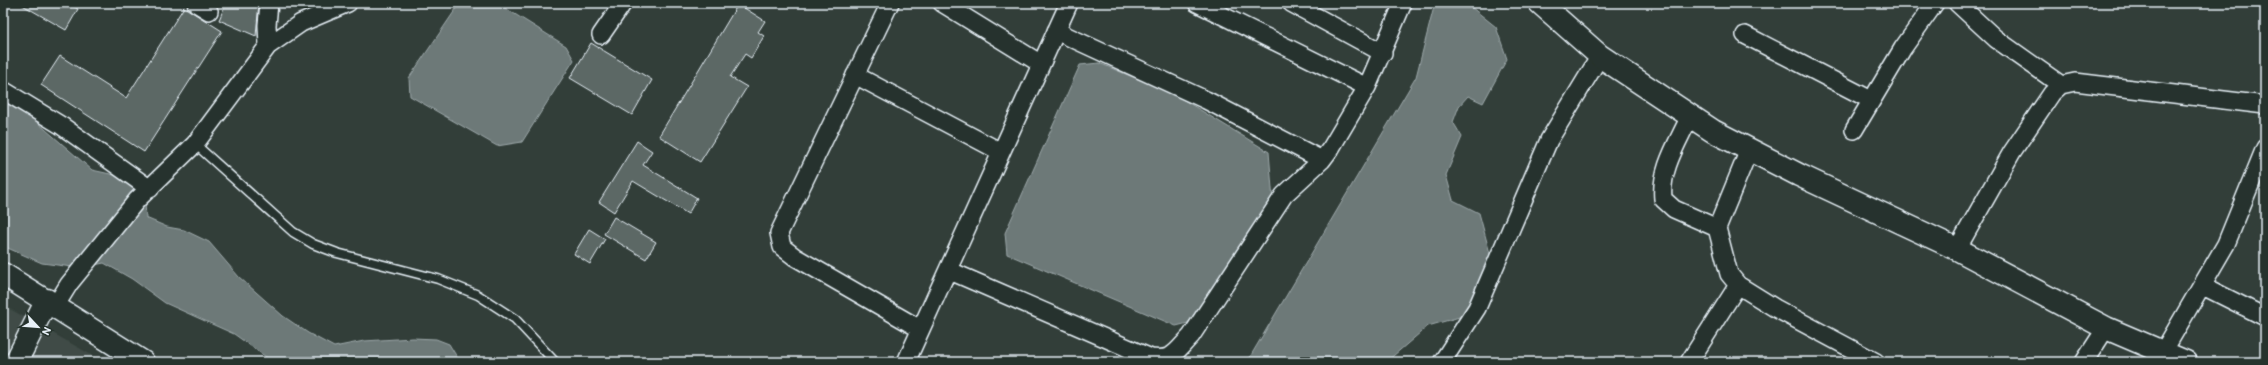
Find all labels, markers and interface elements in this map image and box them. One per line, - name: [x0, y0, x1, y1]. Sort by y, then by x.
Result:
- north arrow: [18, 307, 58, 347]
- text: N: [39, 325, 54, 337]

